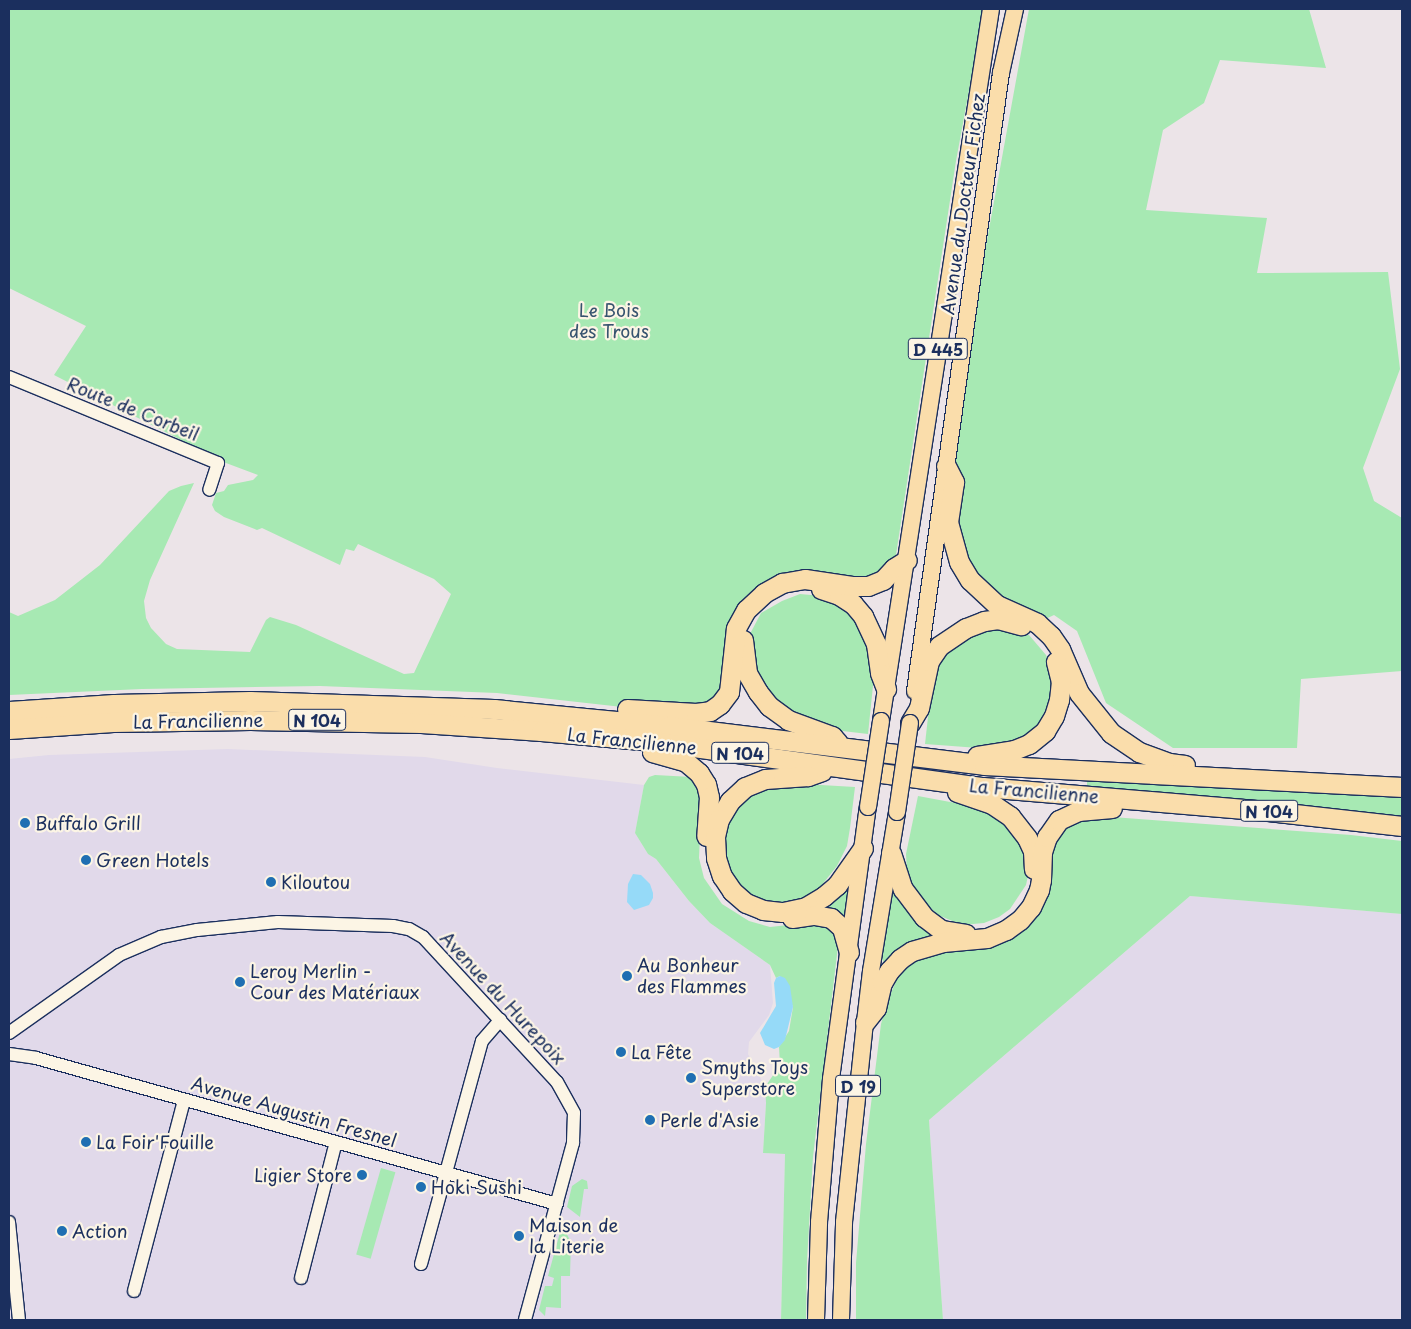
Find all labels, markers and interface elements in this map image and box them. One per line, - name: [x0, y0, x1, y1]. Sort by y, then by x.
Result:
- street label: Avenue du Docteur Fichez: [937, 92, 989, 316]
- park label: Le Bois des Trous: [568, 300, 650, 342]
- road number: D 445: [908, 336, 968, 362]
- street label: Route de Corbeil: [63, 372, 203, 446]
- road number: N 104: [287, 706, 347, 734]
- street label: La Francilienne: [131, 709, 265, 733]
- street label: La Francilienne: [565, 723, 699, 759]
- road number: N 104: [710, 740, 770, 766]
- street label: La Francilienne: [967, 774, 1101, 808]
- road number: N 104: [1239, 798, 1299, 824]
- place label: Buffalo Grill: [35, 812, 141, 834]
- marker: Buffalo Grill: [19, 817, 31, 829]
- place label: Green Hotels: [96, 849, 211, 871]
- marker: Green Hotels: [80, 854, 92, 866]
- place label: Kiloutou: [281, 871, 350, 893]
- marker: Kiloutou: [265, 876, 277, 888]
- street label: Avenue du Hurepoix: [436, 927, 570, 1069]
- place label: Au Bonheur des Flammes: [637, 955, 748, 998]
- place label: Leroy Merlin - Cour des Matériaux: [250, 961, 420, 1004]
- marker: Au Bonheur des Flammes: [621, 970, 633, 982]
- marker: Leroy Merlin - Cour des Matériaux: [234, 976, 246, 988]
- place label: La Fête: [631, 1041, 695, 1063]
- marker: La Fête: [615, 1046, 627, 1058]
- place label: Smyths Toys Superstore: [701, 1057, 810, 1100]
- street label: Avenue Augustin Fresnel: [189, 1072, 399, 1152]
- marker: Smyths Toys Superstore: [685, 1072, 697, 1084]
- road number: D 19: [834, 1072, 882, 1100]
- place label: Perle d'Asie: [660, 1109, 761, 1131]
- marker: Perle d'Asie: [644, 1114, 656, 1126]
- place label: La Foir'Fouille: [96, 1131, 216, 1153]
- marker: La Foir'Fouille: [80, 1136, 92, 1148]
- place label: Ligier Store: [254, 1164, 352, 1186]
- marker: Ligier Store: [356, 1169, 368, 1181]
- place label: Hoki Sushi: [431, 1176, 522, 1198]
- marker: Hoki Sushi: [415, 1181, 427, 1193]
- place label: Maison de la Literie: [529, 1215, 617, 1258]
- place label: Action: [72, 1220, 128, 1242]
- marker: Action: [56, 1225, 68, 1237]
- marker: Maison de la Literie: [513, 1230, 525, 1242]

